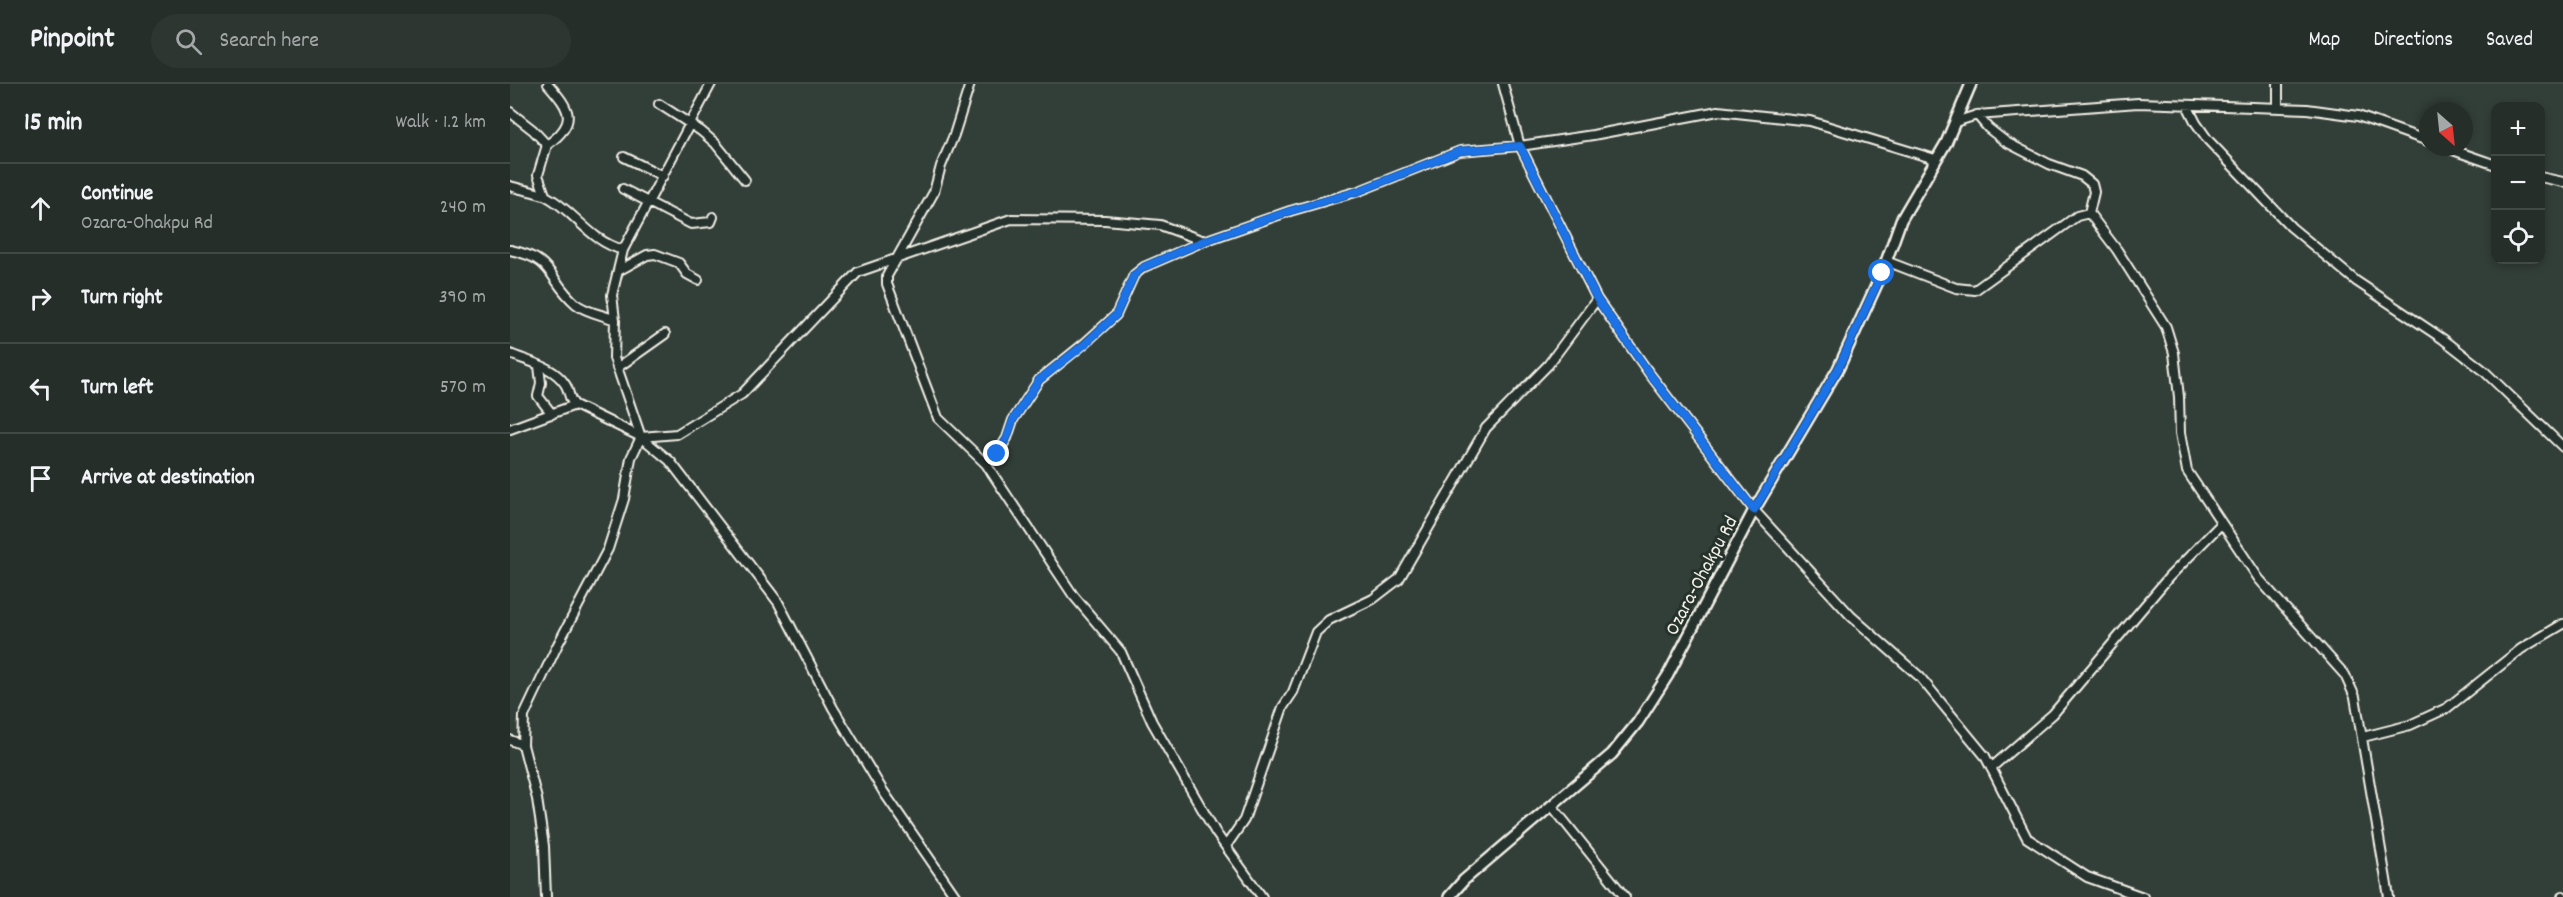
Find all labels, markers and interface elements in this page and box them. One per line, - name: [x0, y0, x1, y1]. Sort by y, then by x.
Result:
- search box: [151, 14, 571, 68]
- text: Pinpoint: [30, 21, 115, 61]
- icon: search: [172, 25, 205, 58]
- text: Search here: [220, 26, 319, 57]
- text: Map: [2309, 26, 2340, 56]
- text: Directions: [2373, 26, 2453, 56]
- text: Saved: [2486, 26, 2533, 56]
- north arrow: [2419, 102, 2473, 156]
- map controls: [2491, 102, 2545, 264]
- button: +: [2491, 102, 2545, 156]
- text: 15 min: [24, 105, 82, 142]
- text: Walk · 1.2 km: [395, 109, 486, 137]
- button: −: [2491, 156, 2545, 210]
- text: Continue: [81, 179, 153, 210]
- icon: ahead: [24, 192, 57, 225]
- text: 240 m: [440, 194, 486, 222]
- text: Ozara-Ohakpu Rd: [81, 210, 213, 238]
- button: locate: [2491, 210, 2545, 264]
- route start: [1868, 259, 1894, 285]
- icon: right: [24, 282, 57, 315]
- text: Turn right: [81, 283, 163, 314]
- text: 390 m: [439, 284, 486, 312]
- icon: left: [24, 372, 57, 405]
- text: Turn left: [81, 373, 153, 404]
- text: 570 m: [440, 374, 486, 402]
- route end: [983, 440, 1009, 466]
- icon: arrive: [24, 462, 57, 495]
- text: Arrive at destination: [81, 463, 255, 494]
- street label: Ozara-Ohakpu Rd: [1659, 512, 1746, 641]

